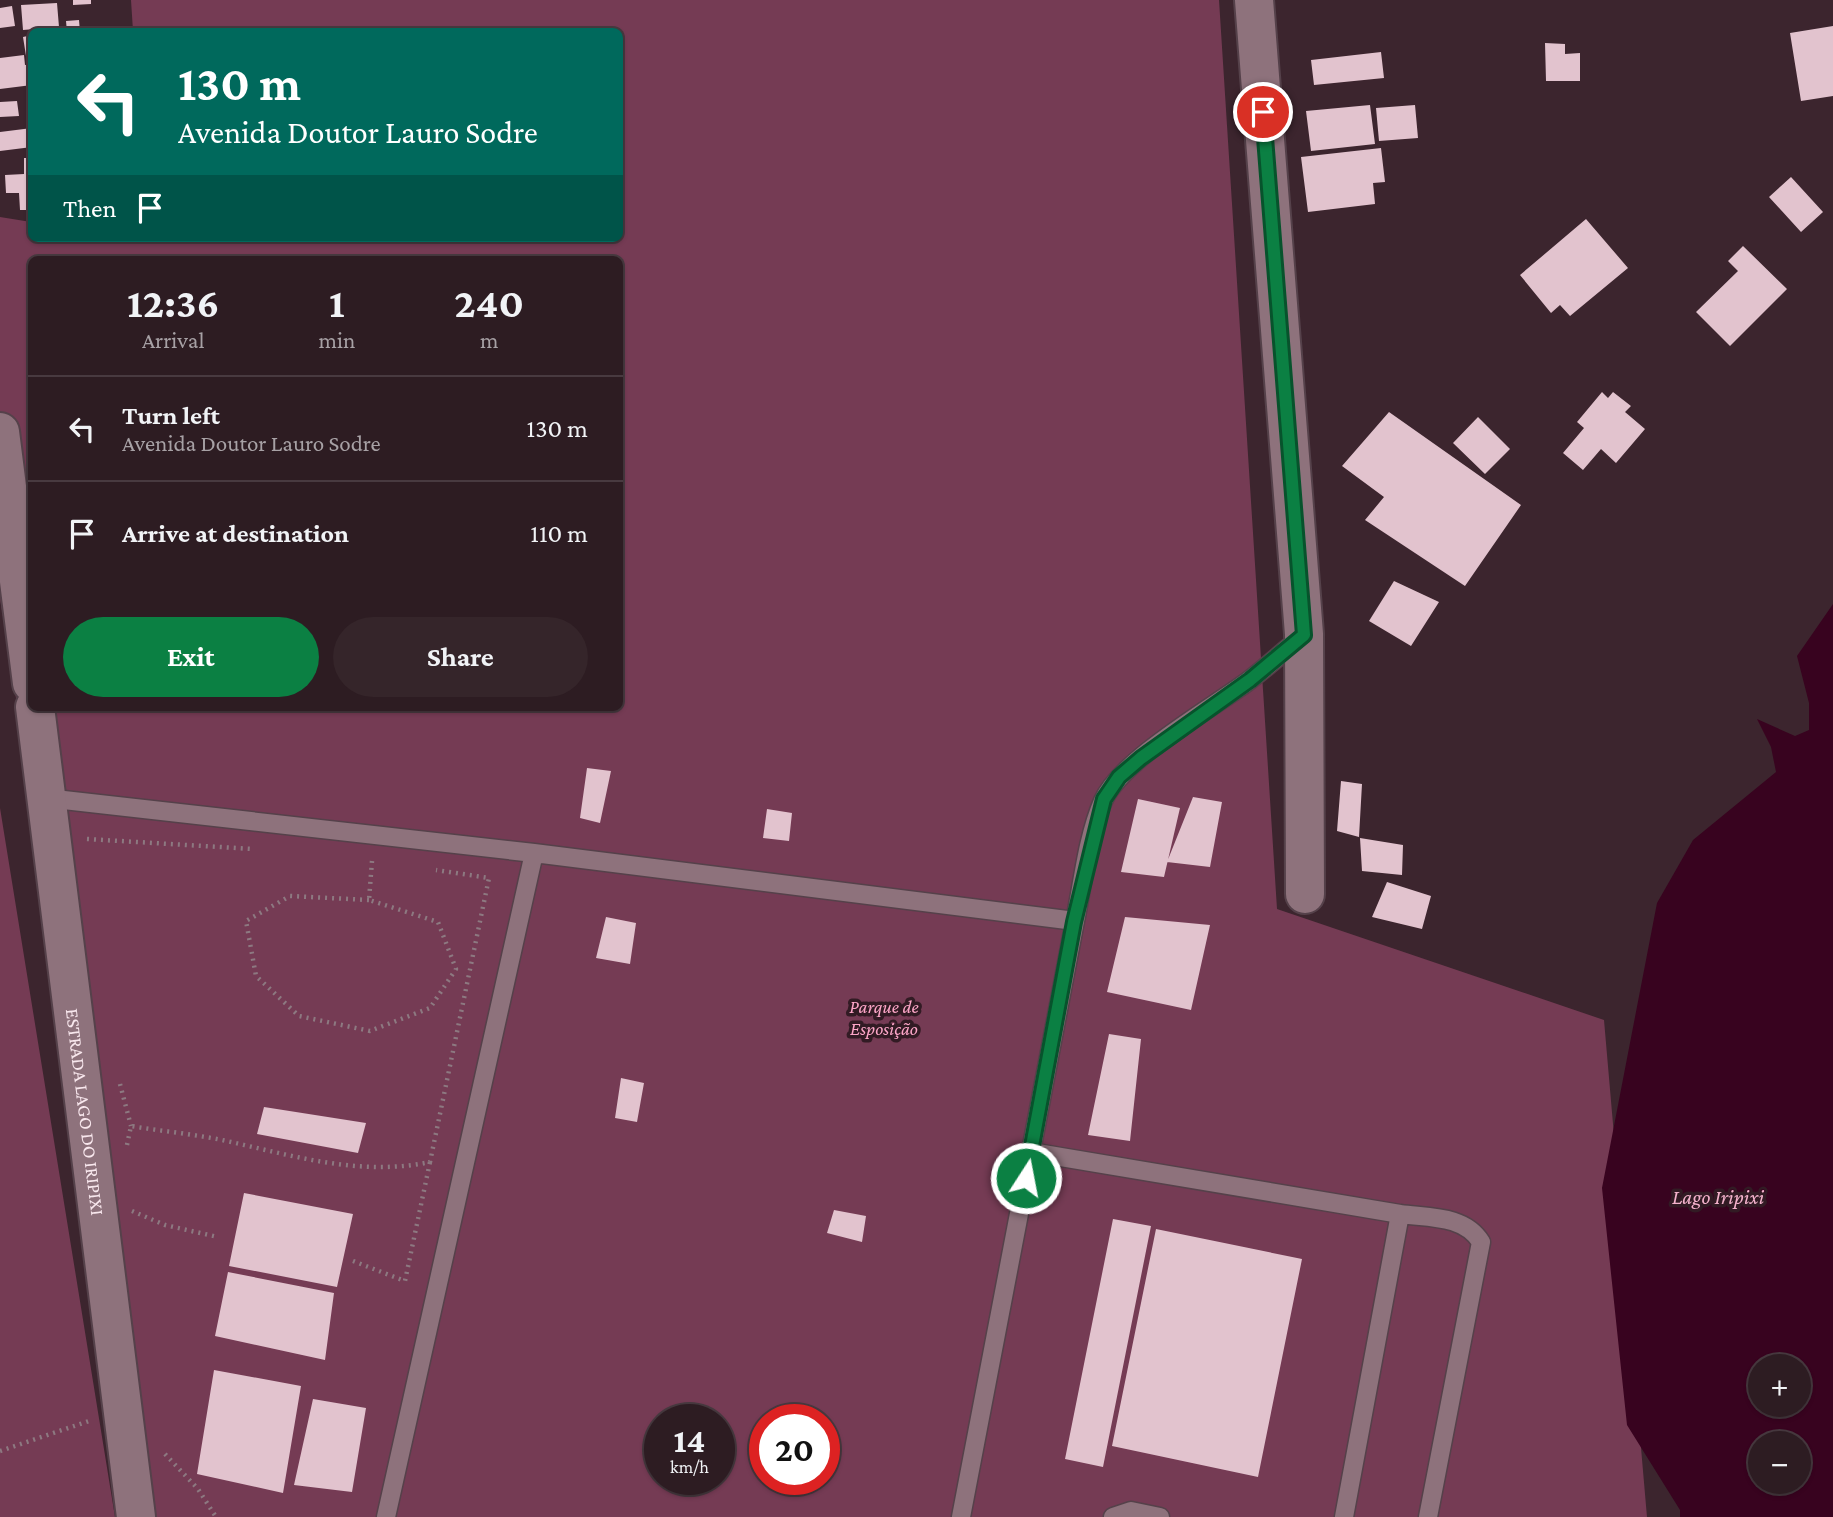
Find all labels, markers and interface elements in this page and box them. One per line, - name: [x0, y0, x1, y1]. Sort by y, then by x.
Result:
- icon: left: [63, 56, 154, 147]
- text: 130 m: [178, 56, 301, 111]
- pin: [1233, 82, 1293, 142]
- icon: arrive: [1244, 93, 1282, 131]
- text: Avenida Doutor Lauro Sodre: [178, 114, 538, 150]
- icon: arrive: [131, 189, 169, 227]
- text: Then: [63, 194, 117, 223]
- text: 12:36: [127, 279, 219, 326]
- text: 1: [329, 279, 345, 326]
- text: 240: [454, 279, 524, 326]
- text: Arrival: [142, 327, 204, 353]
- text: min: [318, 327, 355, 353]
- text: m: [480, 327, 498, 353]
- text: Turn left: [122, 401, 220, 430]
- icon: left: [63, 410, 101, 448]
- text: 130 m: [527, 414, 588, 443]
- text: Avenida Doutor Lauro Sodre: [122, 430, 381, 456]
- icon: arrive: [63, 515, 101, 553]
- text: Arrive at destination: [122, 519, 349, 548]
- text: 110 m: [530, 519, 588, 548]
- button: Exit: [63, 617, 319, 697]
- button: Share: [333, 617, 588, 697]
- park label: Parque de Esposição: [849, 996, 919, 1039]
- street label: ESTRADA LAGO DO IRIPIXI: [62, 1007, 108, 1217]
- position arrow: [989, 1141, 1063, 1215]
- water label: Lago Iripixi: [1672, 1185, 1764, 1209]
- map controls: [1748, 1354, 1811, 1494]
- button: +: [1748, 1354, 1811, 1417]
- speed limit sign: 20: [749, 1404, 840, 1495]
- text: 14: [674, 1421, 705, 1460]
- button: −: [1748, 1431, 1811, 1494]
- text: km/h: [670, 1457, 709, 1477]

